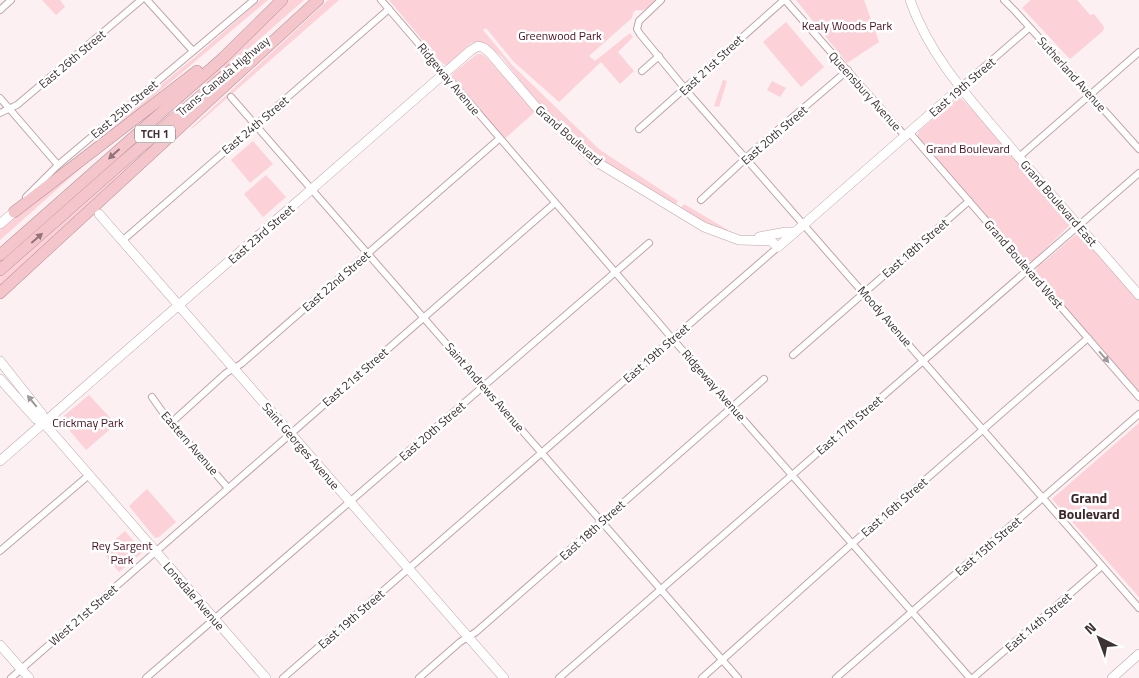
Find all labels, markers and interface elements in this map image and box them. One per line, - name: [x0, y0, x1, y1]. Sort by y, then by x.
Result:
- park label: Kealy Woods Park: [802, 16, 893, 35]
- street label: East 26th Street: [34, 25, 110, 93]
- park label: Greenwood Park: [518, 26, 602, 45]
- street label: East 21st Street: [675, 30, 748, 100]
- street label: Trans-Canada Highway: [172, 31, 274, 121]
- street label: Sutherland Avenue: [1033, 32, 1111, 116]
- street label: Ridgeway Avenue: [413, 39, 485, 119]
- street label: Queensbury Avenue: [824, 47, 906, 135]
- street label: East 19th Street: [925, 52, 1000, 121]
- street label: East 25th Street: [86, 75, 162, 143]
- street label: East 24th Street: [217, 91, 293, 159]
- street label: Grand Boulevard: [531, 100, 607, 170]
- street label: East 20th Street: [737, 100, 812, 169]
- road number: TCH 1: [135, 126, 175, 142]
- park label: Grand Boulevard: [926, 139, 1010, 158]
- one-way arrow: [108, 148, 120, 160]
- street label: Grand Boulevard East: [1016, 156, 1102, 251]
- street label: East 23rd Street: [224, 199, 299, 268]
- street label: East 18th Street: [878, 213, 953, 282]
- street label: Grand Boulevard West: [980, 215, 1069, 313]
- one-way arrow: [30, 232, 42, 244]
- street label: East 22nd Street: [298, 245, 375, 316]
- street label: Moody Avenue: [853, 281, 917, 351]
- street label: East 19th Street: [619, 318, 694, 387]
- street label: Saint Andrews Avenue: [441, 338, 529, 436]
- street label: East 21st Street: [318, 342, 393, 411]
- street label: Ridgeway Avenue: [677, 345, 751, 425]
- one-way arrow: [1099, 350, 1110, 363]
- street label: East 17th Street: [812, 390, 887, 459]
- one-way arrow: [26, 394, 37, 407]
- street label: East 20th Street: [395, 396, 470, 465]
- street label: Saint Georges Avenue: [258, 398, 344, 494]
- street label: Eastern Avenue: [157, 407, 223, 479]
- park label: Crickmay Park: [52, 413, 124, 432]
- street label: East 16th Street: [857, 472, 932, 541]
- district label: Grand Boulevard: [1058, 487, 1120, 524]
- street label: East 18th Street: [555, 495, 630, 565]
- street label: East 15th Street: [951, 511, 1026, 580]
- park label: Rey Sargent Park: [91, 536, 153, 569]
- street label: Lonsdale Avenue: [159, 558, 229, 634]
- street label: West 21st Street: [44, 579, 122, 650]
- street label: East 19th Street: [314, 584, 389, 653]
- street label: East 14th Street: [1001, 587, 1076, 656]
- north arrow: [1074, 613, 1124, 663]
- text: N: [1079, 617, 1101, 639]

